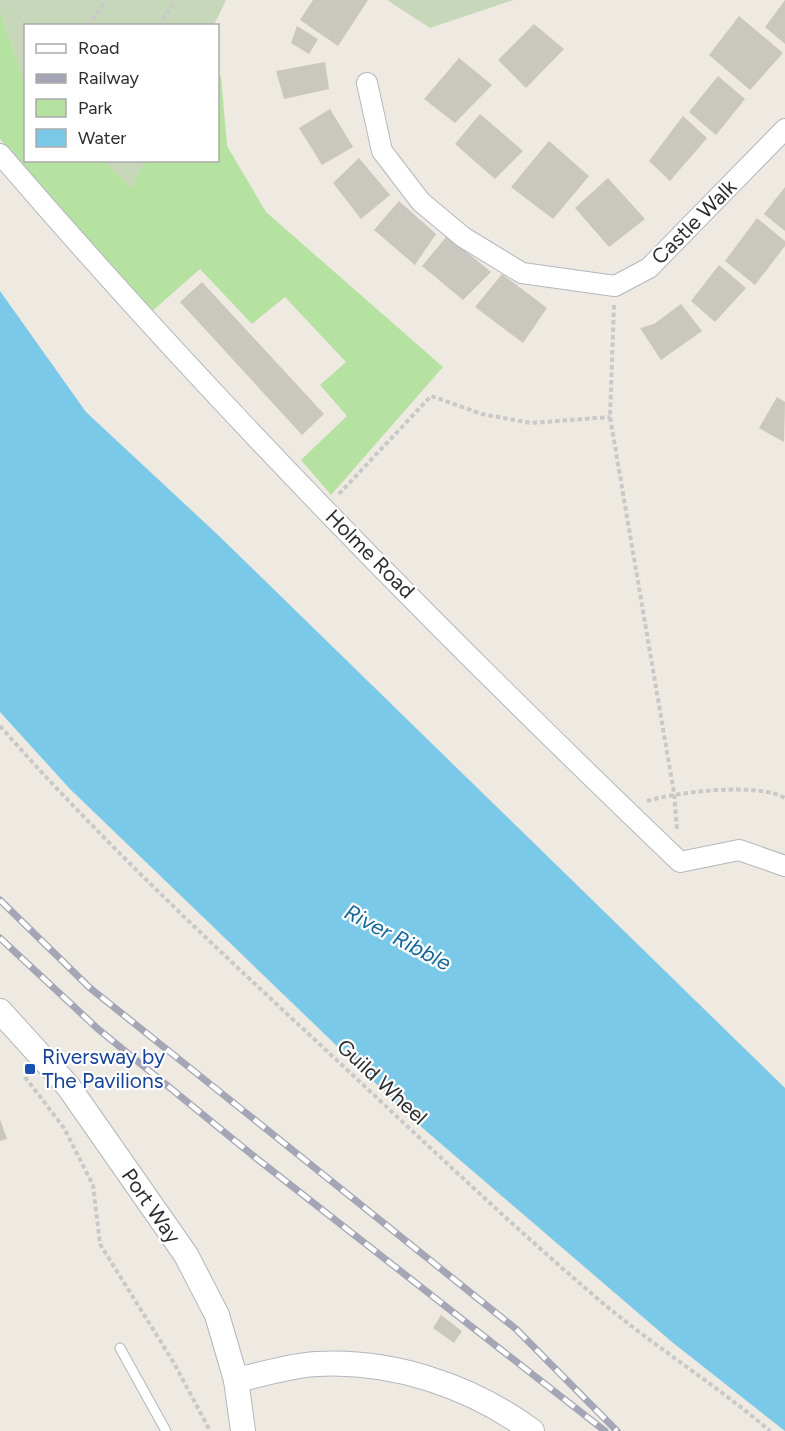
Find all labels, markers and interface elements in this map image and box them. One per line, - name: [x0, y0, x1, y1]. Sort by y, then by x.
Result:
- legend: [24, 24, 219, 162]
- text: Road: [78, 37, 119, 59]
- text: Railway: [78, 67, 140, 89]
- text: Park: [78, 97, 113, 119]
- text: Water: [78, 127, 126, 149]
- street label: Castle Walk: [646, 173, 742, 269]
- street label: Holme Road: [321, 504, 420, 603]
- water label: River Ribble: [340, 898, 456, 977]
- street label: Guild Wheel: [332, 1034, 433, 1130]
- place label: Riversway by The Pavilions: [42, 1044, 165, 1093]
- marker: Riversway by The Pavilions: [23, 1062, 37, 1076]
- street label: Port Way: [117, 1164, 186, 1248]

